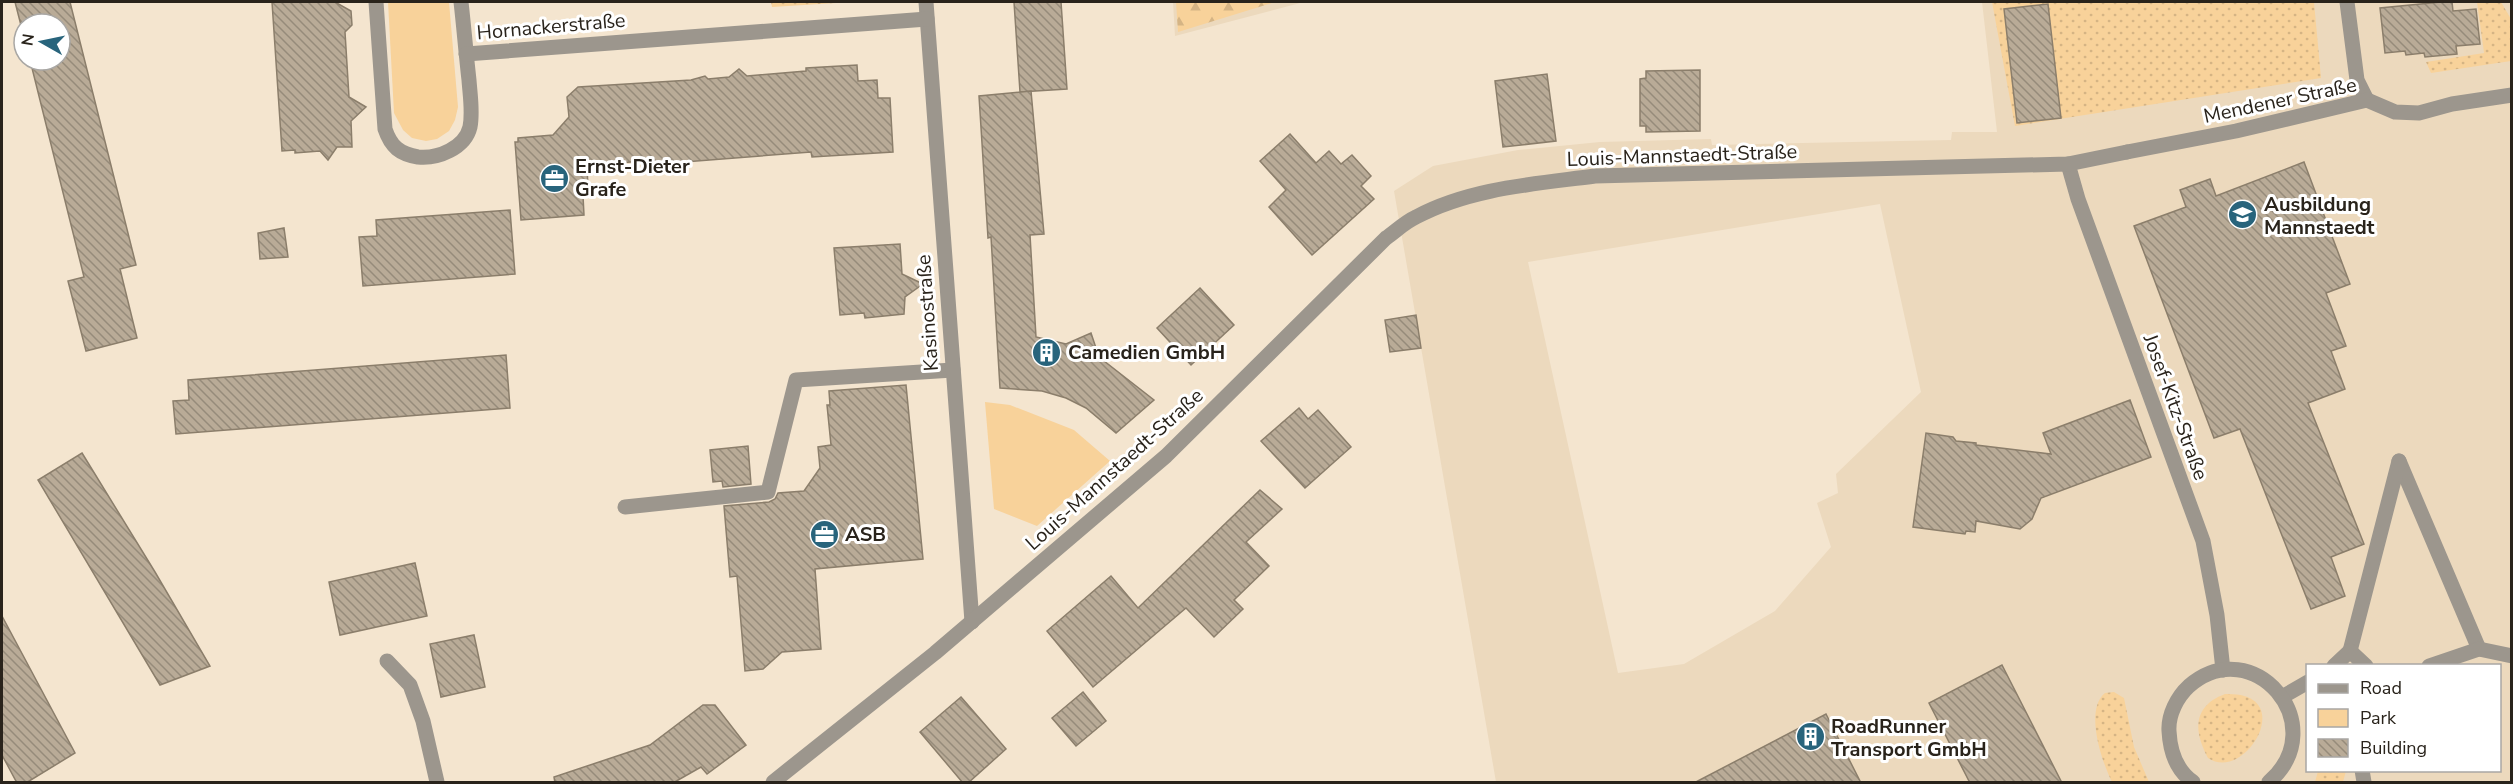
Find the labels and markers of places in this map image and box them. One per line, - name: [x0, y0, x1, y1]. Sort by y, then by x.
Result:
- place label: Ernst-Dieter Grafe: [575, 153, 690, 203]
- office icon: Ernst-Dieter Grafe: [538, 162, 570, 194]
- place label: Ausbildung Mannstaedt: [2264, 191, 2375, 241]
- school or university icon: Ausbildung Mannstaedt: [2227, 199, 2259, 231]
- building icon: Camedien GmbH: [1031, 336, 1063, 368]
- place label: Camedien GmbH: [1068, 339, 1225, 366]
- office icon: ASB: [808, 518, 840, 550]
- place label: ASB: [845, 521, 886, 548]
- place label: RoadRunner Transport GmbH: [1831, 713, 1987, 763]
- building icon: RoadRunner Transport GmbH: [1794, 721, 1826, 753]

